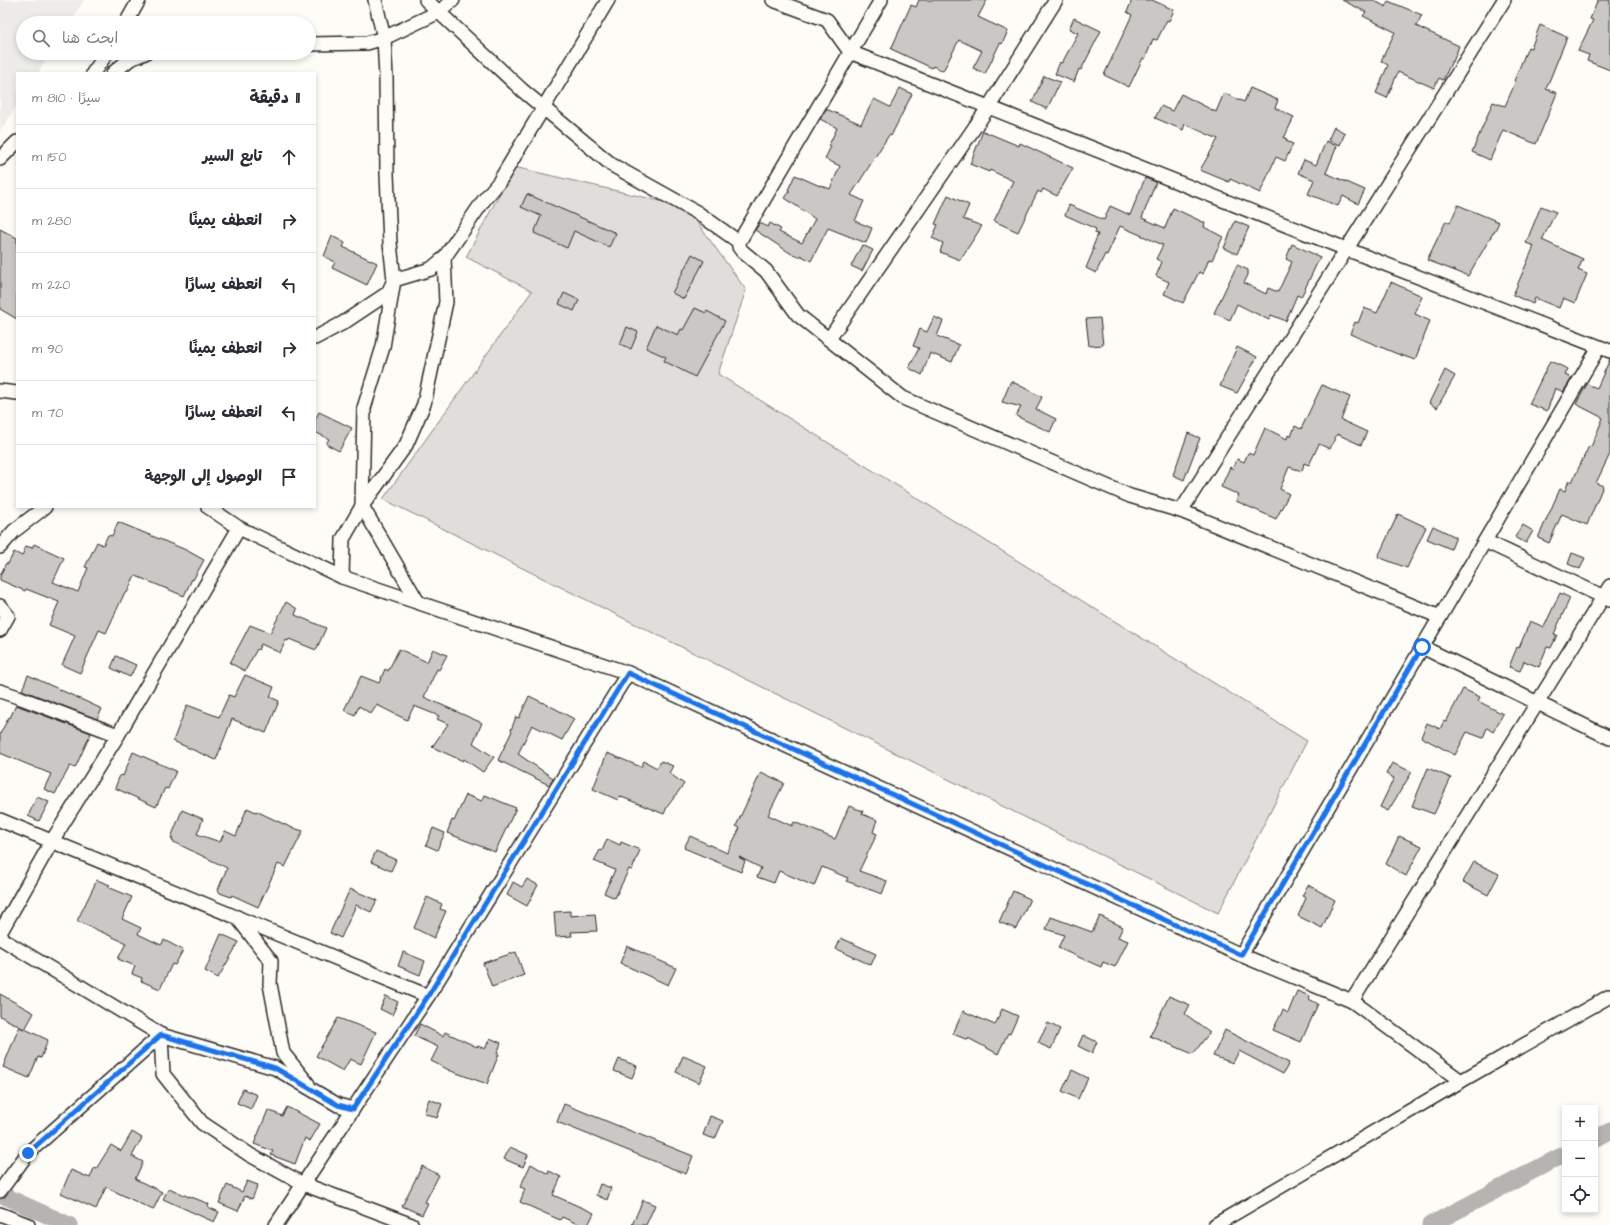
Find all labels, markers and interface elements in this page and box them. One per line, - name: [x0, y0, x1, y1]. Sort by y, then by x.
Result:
- search box: [16, 16, 316, 60]
- icon: search: [30, 27, 52, 49]
- text: ابحث هنا: [62, 28, 118, 49]
- text: 11 دقيقة: [250, 86, 300, 110]
- text: سيرًا · 810 m: [32, 89, 101, 107]
- text: تابع السير: [203, 146, 262, 167]
- icon: ahead: [278, 146, 300, 168]
- text: 150 m: [32, 148, 66, 166]
- text: انعطف يمينًا: [189, 210, 262, 231]
- icon: right: [278, 210, 300, 232]
- text: 280 m: [32, 212, 71, 230]
- text: انعطف يسارًا: [185, 274, 262, 295]
- icon: left: [278, 274, 300, 296]
- text: 220 m: [32, 276, 70, 294]
- text: انعطف يمينًا: [189, 338, 262, 359]
- icon: right: [278, 338, 300, 360]
- text: 90 m: [32, 340, 63, 358]
- text: انعطف يسارًا: [185, 402, 262, 423]
- icon: left: [278, 402, 300, 424]
- text: 70 m: [32, 404, 64, 422]
- text: الوصول إلى الوجهة: [145, 466, 262, 487]
- icon: arrive: [278, 466, 300, 488]
- route start: [1413, 638, 1431, 656]
- map controls: [1562, 1105, 1598, 1213]
- button: +: [1562, 1105, 1598, 1141]
- button: −: [1562, 1141, 1598, 1177]
- route end: [19, 1144, 37, 1162]
- button: locate: [1562, 1177, 1598, 1213]

